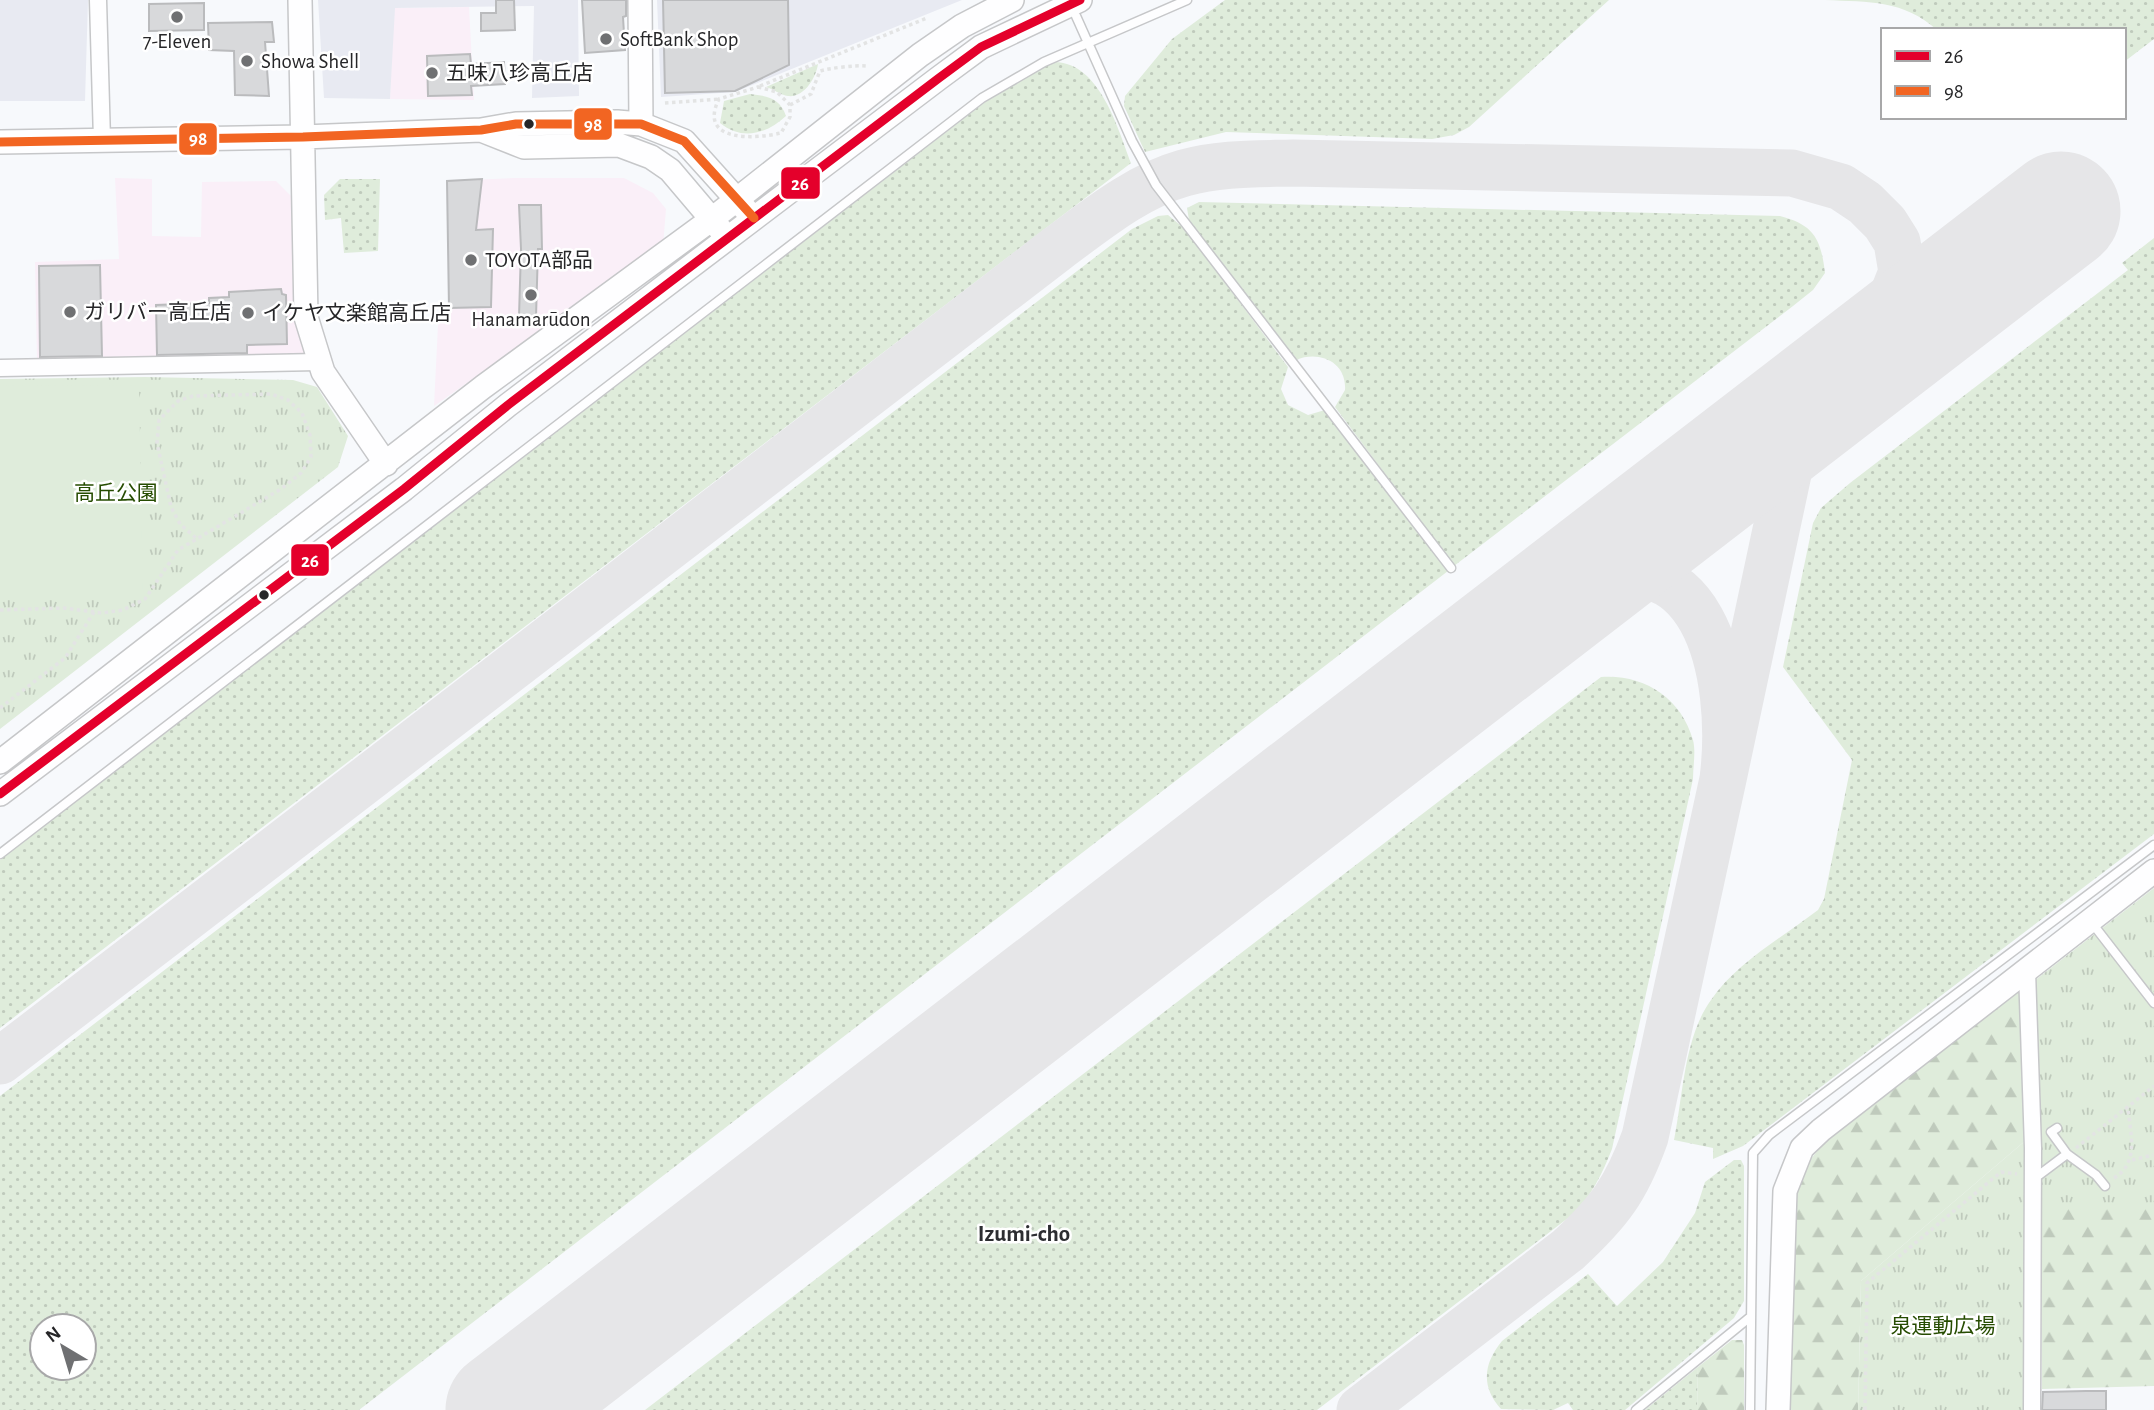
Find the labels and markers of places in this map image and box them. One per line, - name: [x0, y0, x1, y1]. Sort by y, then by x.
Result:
- marker: 7-Eleven: [169, 9, 185, 25]
- place label: SoftBank Shop: [620, 29, 738, 50]
- place label: 7-Eleven: [143, 31, 211, 52]
- marker: SoftBank Shop: [598, 31, 614, 47]
- place label: Showa Shell: [261, 51, 359, 72]
- marker: Showa Shell: [239, 53, 255, 69]
- place label: 五味八珍高丘店: [446, 62, 593, 84]
- marker: 五味八珍高丘店: [424, 65, 440, 81]
- unlabelled marker: [522, 117, 536, 131]
- place label: TOYOTA部品: [485, 249, 593, 271]
- marker: TOYOTA部品: [463, 252, 479, 268]
- marker: Hanamarūdon: [523, 287, 539, 303]
- place label: ガリバー高丘店: [84, 301, 231, 323]
- place label: イケヤ文楽館高丘店: [262, 302, 451, 324]
- marker: ガリバー高丘店: [62, 304, 78, 320]
- marker: イケヤ文楽館高丘店: [240, 305, 256, 321]
- place label: Hanamarūdon: [471, 309, 591, 330]
- unlabelled marker: [257, 588, 271, 602]

